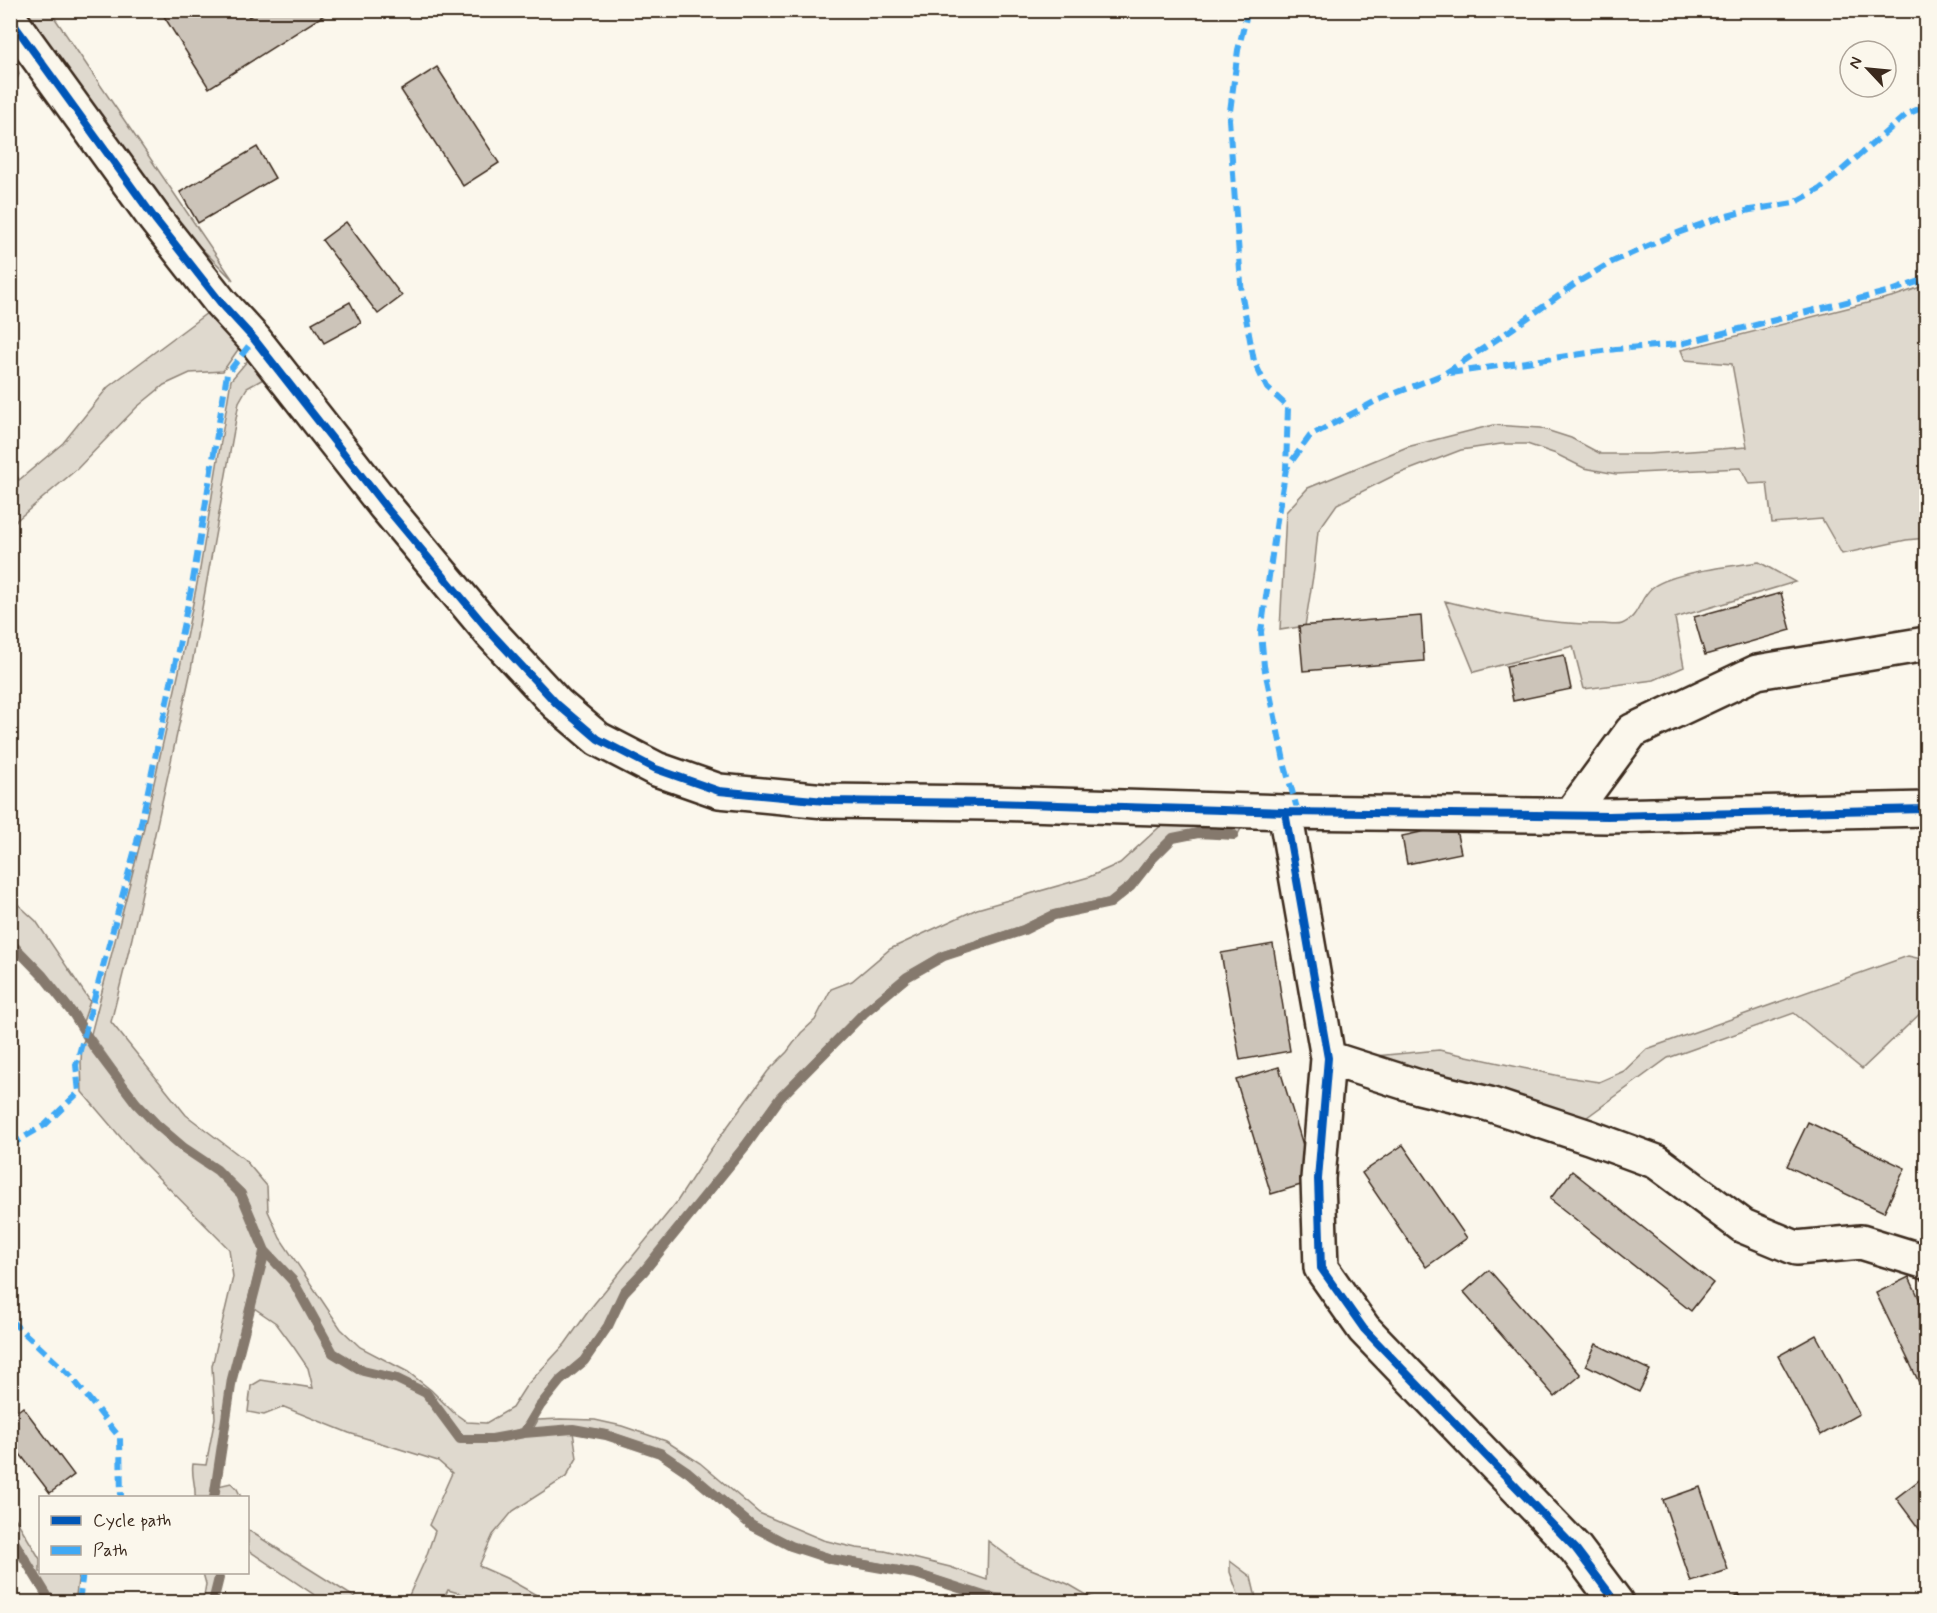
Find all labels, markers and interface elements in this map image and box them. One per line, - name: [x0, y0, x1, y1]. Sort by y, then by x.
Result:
- north arrow: [1838, 39, 1898, 99]
- text: N: [1844, 54, 1868, 72]
- legend: [39, 1496, 249, 1574]
- text: Cycle path: [93, 1509, 171, 1533]
- text: Path: [93, 1539, 128, 1563]

